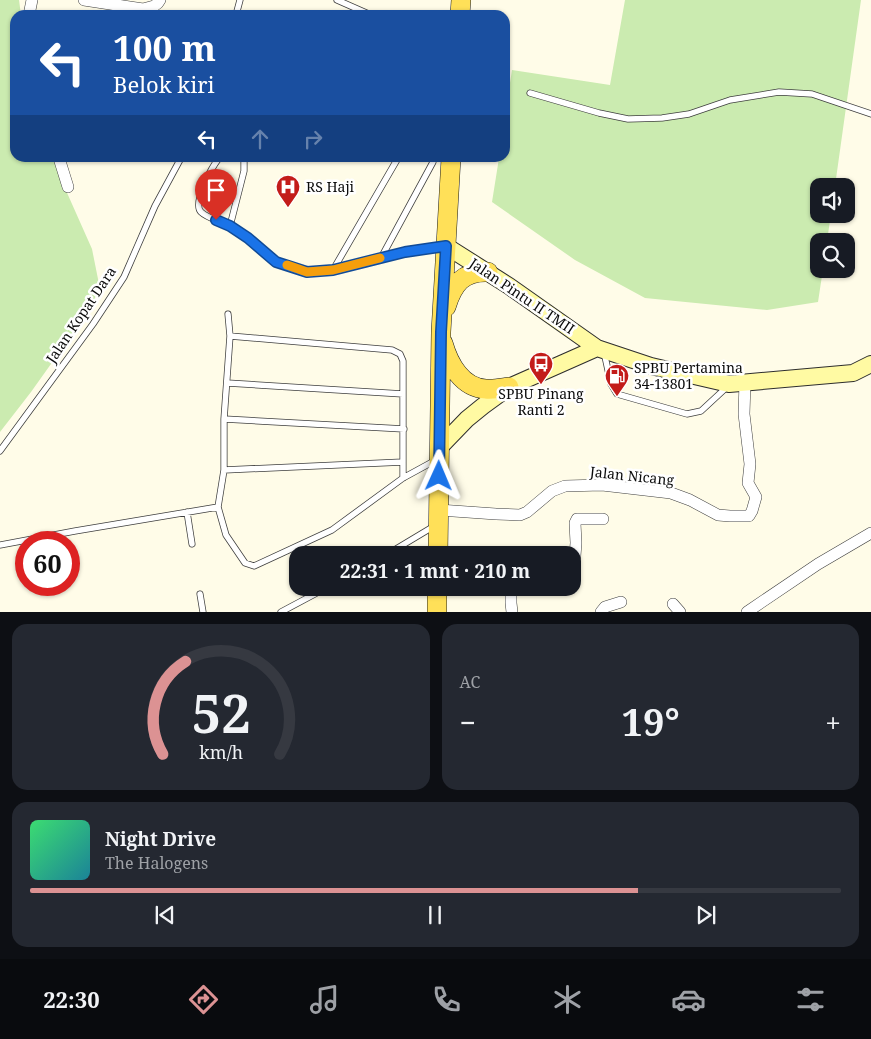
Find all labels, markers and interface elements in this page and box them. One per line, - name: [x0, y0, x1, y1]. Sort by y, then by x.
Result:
- text: 100 m: [113, 24, 216, 71]
- icon: left: [30, 30, 95, 95]
- text: Belok kiri: [113, 69, 215, 99]
- icon: left: [193, 125, 221, 153]
- icon: ahead: [246, 125, 274, 153]
- icon: right: [299, 125, 327, 153]
- pin: [195, 169, 237, 220]
- hospital icon: RS Haji: [275, 174, 301, 208]
- icon: arrive: [202, 176, 230, 204]
- place label: RS Haji: [306, 177, 355, 196]
- map controls: [810, 178, 855, 278]
- button: sound: [810, 178, 855, 223]
- button: search: [810, 233, 855, 278]
- street label: Jalan Pintu II TMII: [465, 253, 579, 338]
- street label: Jalan Kopat Dara: [41, 263, 120, 368]
- bus stop icon: SPBU Pinang Ranti 2: [528, 351, 554, 385]
- place label: SPBU Pertamina 34-13801: [634, 358, 743, 393]
- fuel station icon: SPBU Pertamina 34-13801: [604, 363, 630, 397]
- place label: SPBU Pinang Ranti 2: [498, 384, 584, 419]
- position arrow: [412, 449, 464, 501]
- street label: Jalan Nicang: [588, 462, 675, 489]
- speed limit sign: 60: [15, 531, 80, 596]
- text: 22:31 · 1 mnt · 210 m: [340, 558, 530, 584]
- text: AC: [460, 671, 480, 693]
- text: 52: [191, 677, 250, 748]
- text: 19°: [621, 695, 680, 747]
- text: −: [460, 703, 476, 741]
- text: +: [825, 703, 841, 741]
- text: km/h: [199, 740, 243, 764]
- text: Night Drive: [105, 826, 216, 852]
- text: The Halogens: [105, 852, 208, 874]
- icon: previous: [151, 901, 179, 929]
- icon: pause: [421, 901, 449, 929]
- icon: next: [692, 901, 720, 929]
- icon: directions: [186, 982, 221, 1017]
- icon: music: [307, 982, 342, 1017]
- icon: phone: [429, 982, 464, 1017]
- icon: climate: [550, 982, 585, 1017]
- icon: car: [671, 982, 706, 1017]
- icon: filters: [793, 982, 828, 1017]
- text: 22:30: [43, 984, 100, 1014]

